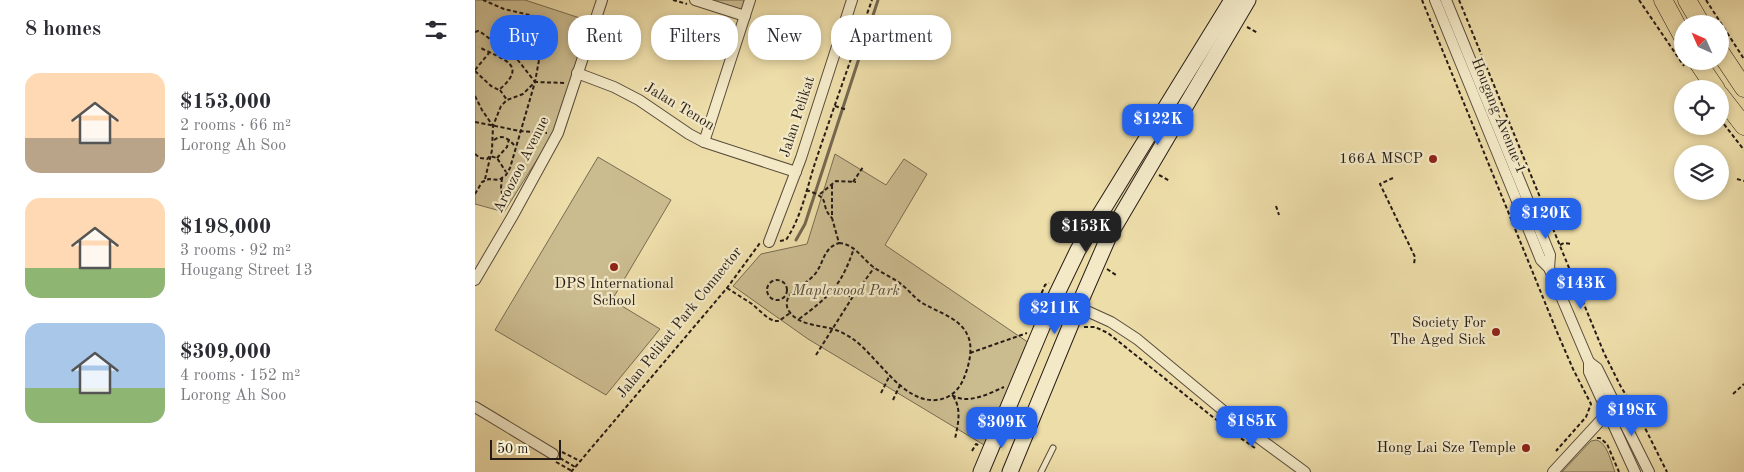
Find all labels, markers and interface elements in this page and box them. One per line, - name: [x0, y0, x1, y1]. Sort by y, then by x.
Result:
- chip: Buy: [490, 15, 558, 60]
- chip: Rent: [568, 15, 641, 60]
- chip: Filters: [651, 15, 738, 60]
- chip: New: [748, 15, 821, 60]
- chip: Apartment: [831, 15, 951, 60]
- north arrow: [1674, 15, 1729, 70]
- map controls: [1674, 15, 1729, 200]
- icon: filters: [422, 16, 450, 44]
- text: 8 homes: [25, 19, 101, 40]
- street label: Hougang Avenue 1: [1468, 56, 1528, 176]
- street label: Jalan Pelikat: [778, 75, 818, 159]
- street label: Jalan Tenon: [641, 80, 717, 134]
- button: locate: [1674, 80, 1729, 135]
- text: $153,000: [180, 92, 271, 113]
- icon: home: [65, 93, 125, 153]
- pin: $122K: [1123, 104, 1193, 146]
- text: $122K: [1133, 112, 1183, 128]
- street label: Aroozoo Avenue: [491, 114, 553, 216]
- text: 2 rooms · 66 m²: [180, 118, 291, 134]
- text: Lorong Ah Soo: [180, 138, 286, 154]
- button: layers: [1674, 145, 1729, 200]
- place label: 166A MSCP: [1339, 152, 1423, 167]
- marker: 166A MSCP: [1427, 153, 1439, 165]
- pin: $120K: [1511, 198, 1581, 240]
- text: $120K: [1521, 206, 1571, 222]
- pin: $153K: [1051, 210, 1121, 253]
- text: $198,000: [180, 217, 271, 238]
- icon: home: [65, 218, 125, 278]
- text: $153K: [1061, 219, 1111, 235]
- text: 3 rooms · 92 m²: [180, 243, 291, 259]
- street label: Jalan Pelikat Park Connector: [615, 245, 745, 401]
- marker: DPS International School: [608, 261, 620, 273]
- text: Hougang Street 13: [180, 263, 313, 279]
- pin: $143K: [1546, 268, 1616, 310]
- text: $143K: [1556, 276, 1606, 292]
- place label: DPS International School: [554, 277, 674, 309]
- park label: Maplewood Park: [791, 284, 900, 299]
- pin: $211K: [1020, 292, 1090, 335]
- text: $211K: [1030, 301, 1080, 317]
- place label: Society For The Aged Sick: [1390, 316, 1486, 348]
- marker: Society For The Aged Sick: [1490, 326, 1502, 338]
- text: $309,000: [180, 342, 271, 363]
- icon: home: [65, 343, 125, 403]
- text: 4 rooms · 152 m²: [180, 368, 300, 384]
- text: Lorong Ah Soo: [180, 388, 286, 404]
- pin: $198K: [1597, 394, 1667, 437]
- text: $198K: [1607, 403, 1657, 419]
- pin: $309K: [967, 406, 1037, 449]
- pin: $185K: [1217, 406, 1287, 448]
- text: $185K: [1227, 414, 1277, 430]
- text: $309K: [977, 415, 1027, 431]
- scale bar: [490, 437, 561, 460]
- place label: Hong Lai Sze Temple: [1376, 441, 1516, 456]
- text: 50 m: [497, 442, 528, 456]
- marker: Hong Lai Sze Temple: [1520, 442, 1532, 454]

